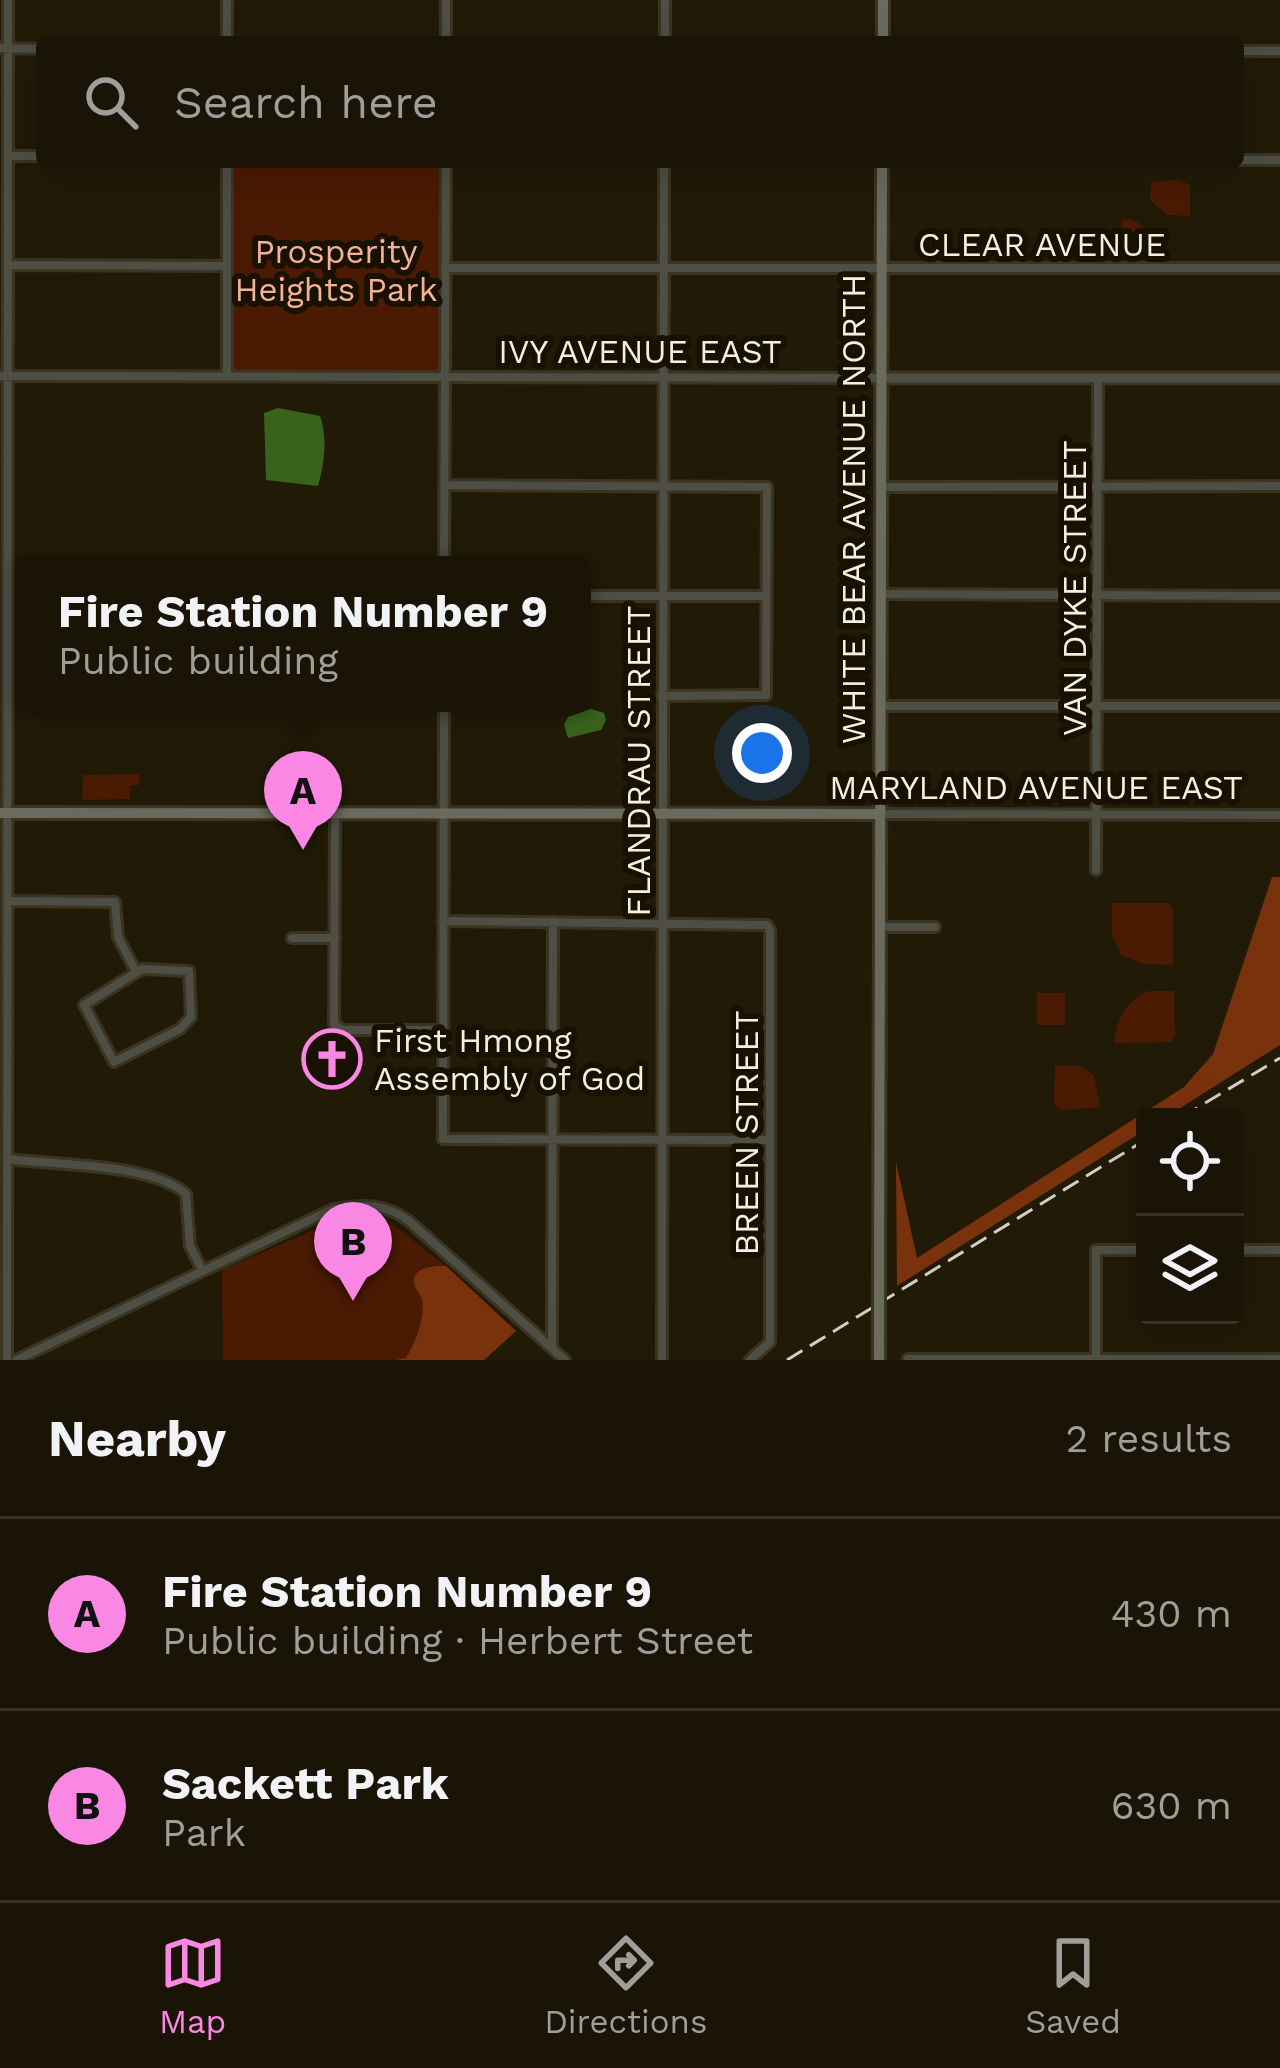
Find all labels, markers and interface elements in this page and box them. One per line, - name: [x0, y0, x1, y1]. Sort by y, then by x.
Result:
- search box: [36, 36, 1244, 168]
- icon: search: [78, 69, 144, 135]
- text: Search here: [174, 76, 438, 129]
- street label: CLEAR AVENUE: [918, 225, 1166, 264]
- park label: Prosperity Heights Park: [235, 232, 437, 309]
- street label: WHITE BEAR AVENUE NORTH: [834, 274, 873, 744]
- street label: IVY AVENUE EAST: [498, 332, 782, 371]
- street label: VAN DYKE STREET: [1055, 440, 1094, 736]
- popup: [15, 556, 591, 712]
- text: Fire Station Number 9: [58, 585, 548, 638]
- street label: FLANDRAU STREET: [619, 605, 658, 917]
- text: Public building: [58, 638, 338, 683]
- your location: [732, 723, 792, 783]
- pin: A: [264, 751, 342, 850]
- street label: MARYLAND AVENUE EAST: [829, 768, 1243, 807]
- street label: BREEN STREET: [727, 1010, 766, 1256]
- place label: First Hmong Assembly of God: [374, 1021, 645, 1098]
- church icon: First Hmong Assembly of God: [301, 1028, 363, 1090]
- map controls: [1136, 1108, 1244, 1324]
- button: locate: [1136, 1108, 1244, 1216]
- pin: B: [314, 1202, 392, 1301]
- button: layers: [1136, 1216, 1244, 1324]
- text: Nearby: [48, 1409, 226, 1468]
- text: 2 results: [1066, 1416, 1232, 1461]
- text: Fire Station Number 9: [162, 1565, 652, 1618]
- text: A: [74, 1591, 100, 1636]
- text: 430 m: [1111, 1591, 1232, 1636]
- text: Public building · Herbert Street: [162, 1618, 753, 1663]
- text: Sackett Park: [162, 1757, 449, 1810]
- text: B: [74, 1783, 100, 1828]
- text: 630 m: [1111, 1783, 1232, 1828]
- text: Park: [162, 1810, 246, 1855]
- tab: Map: [159, 1930, 226, 2041]
- tab: Directions: [544, 1930, 707, 2041]
- tab: Saved: [1025, 1930, 1121, 2041]

